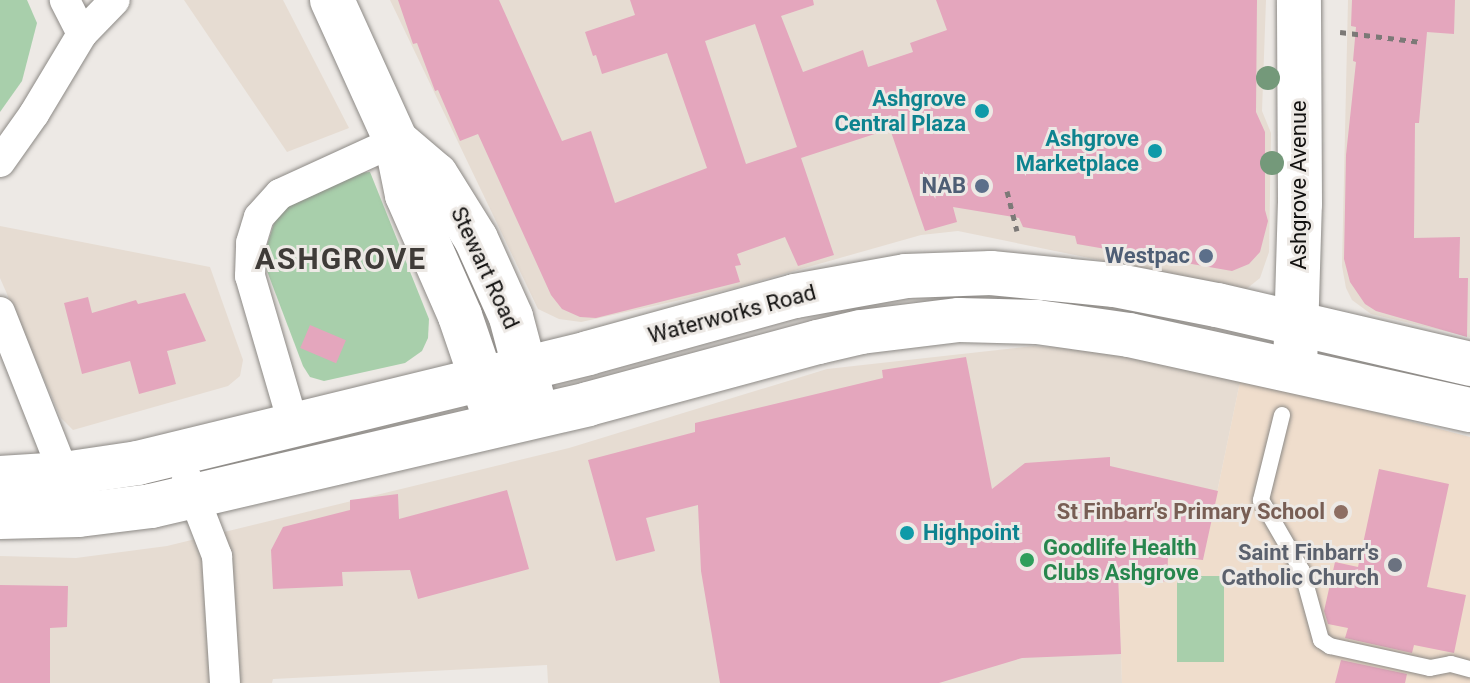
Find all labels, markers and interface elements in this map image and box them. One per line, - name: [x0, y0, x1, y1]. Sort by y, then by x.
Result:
- place label: Ashgrove Central Plaza: [834, 85, 966, 136]
- street label: Ashgrove Avenue: [1286, 100, 1312, 270]
- marker: Ashgrove Central Plaza: [973, 102, 991, 120]
- place label: Ashgrove Marketplace: [1016, 125, 1139, 176]
- marker: Ashgrove Marketplace: [1146, 142, 1164, 160]
- place label: NAB: [921, 173, 966, 199]
- marker: NAB: [973, 177, 991, 195]
- street label: Stewart Road: [445, 203, 525, 333]
- district label: ASHGROVE: [255, 241, 427, 277]
- place label: Westpac: [1105, 243, 1190, 269]
- marker: Westpac: [1197, 247, 1215, 265]
- street label: Waterworks Road: [645, 279, 819, 349]
- place label: St Finbarr's Primary School: [1057, 499, 1325, 525]
- marker: St Finbarr's Primary School: [1332, 503, 1350, 521]
- place label: Highpoint: [923, 520, 1020, 546]
- marker: Highpoint: [898, 524, 916, 542]
- place label: Goodlife Health Clubs Ashgrove: [1043, 534, 1199, 586]
- place label: Saint Finbarr's Catholic Church: [1221, 539, 1379, 590]
- marker: Goodlife Health Clubs Ashgrove: [1018, 551, 1036, 569]
- marker: Saint Finbarr's Catholic Church: [1386, 556, 1404, 574]

